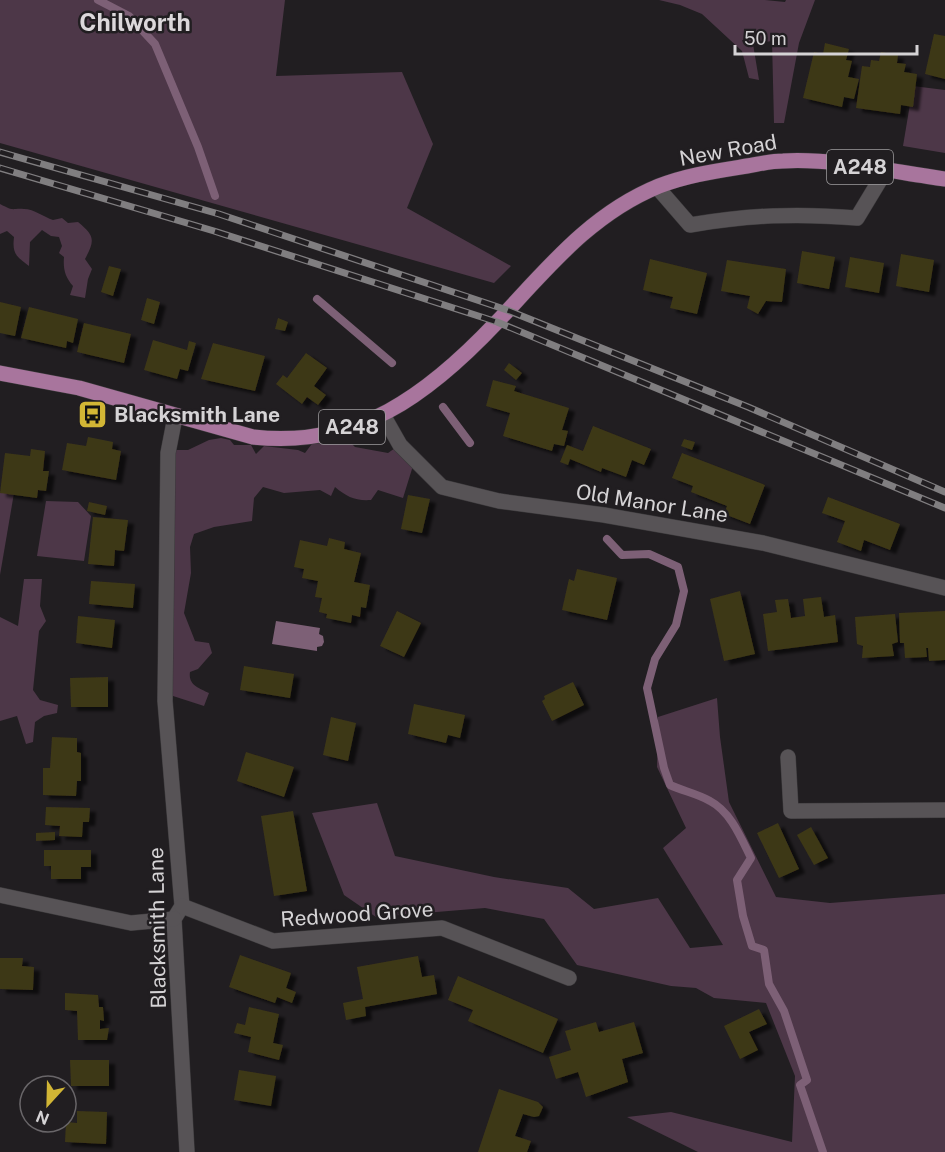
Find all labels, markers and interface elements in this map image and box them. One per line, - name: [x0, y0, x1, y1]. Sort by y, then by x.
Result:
- district label: Chilworth: [79, 8, 191, 36]
- scale bar: [735, 18, 916, 56]
- text: 50 m: [744, 28, 787, 49]
- street label: New Road: [677, 129, 779, 171]
- road number: A248: [827, 150, 893, 184]
- bus stop icon: Blacksmith Lane: [77, 398, 109, 430]
- place label: Blacksmith Lane: [114, 402, 280, 427]
- road number: A248: [319, 410, 385, 444]
- street label: Old Manor Lane: [574, 479, 730, 527]
- street label: Blacksmith Lane: [143, 847, 171, 1009]
- street label: Redwood Grove: [280, 896, 434, 932]
- north arrow: [18, 1074, 78, 1134]
- text: N: [33, 1106, 52, 1129]

